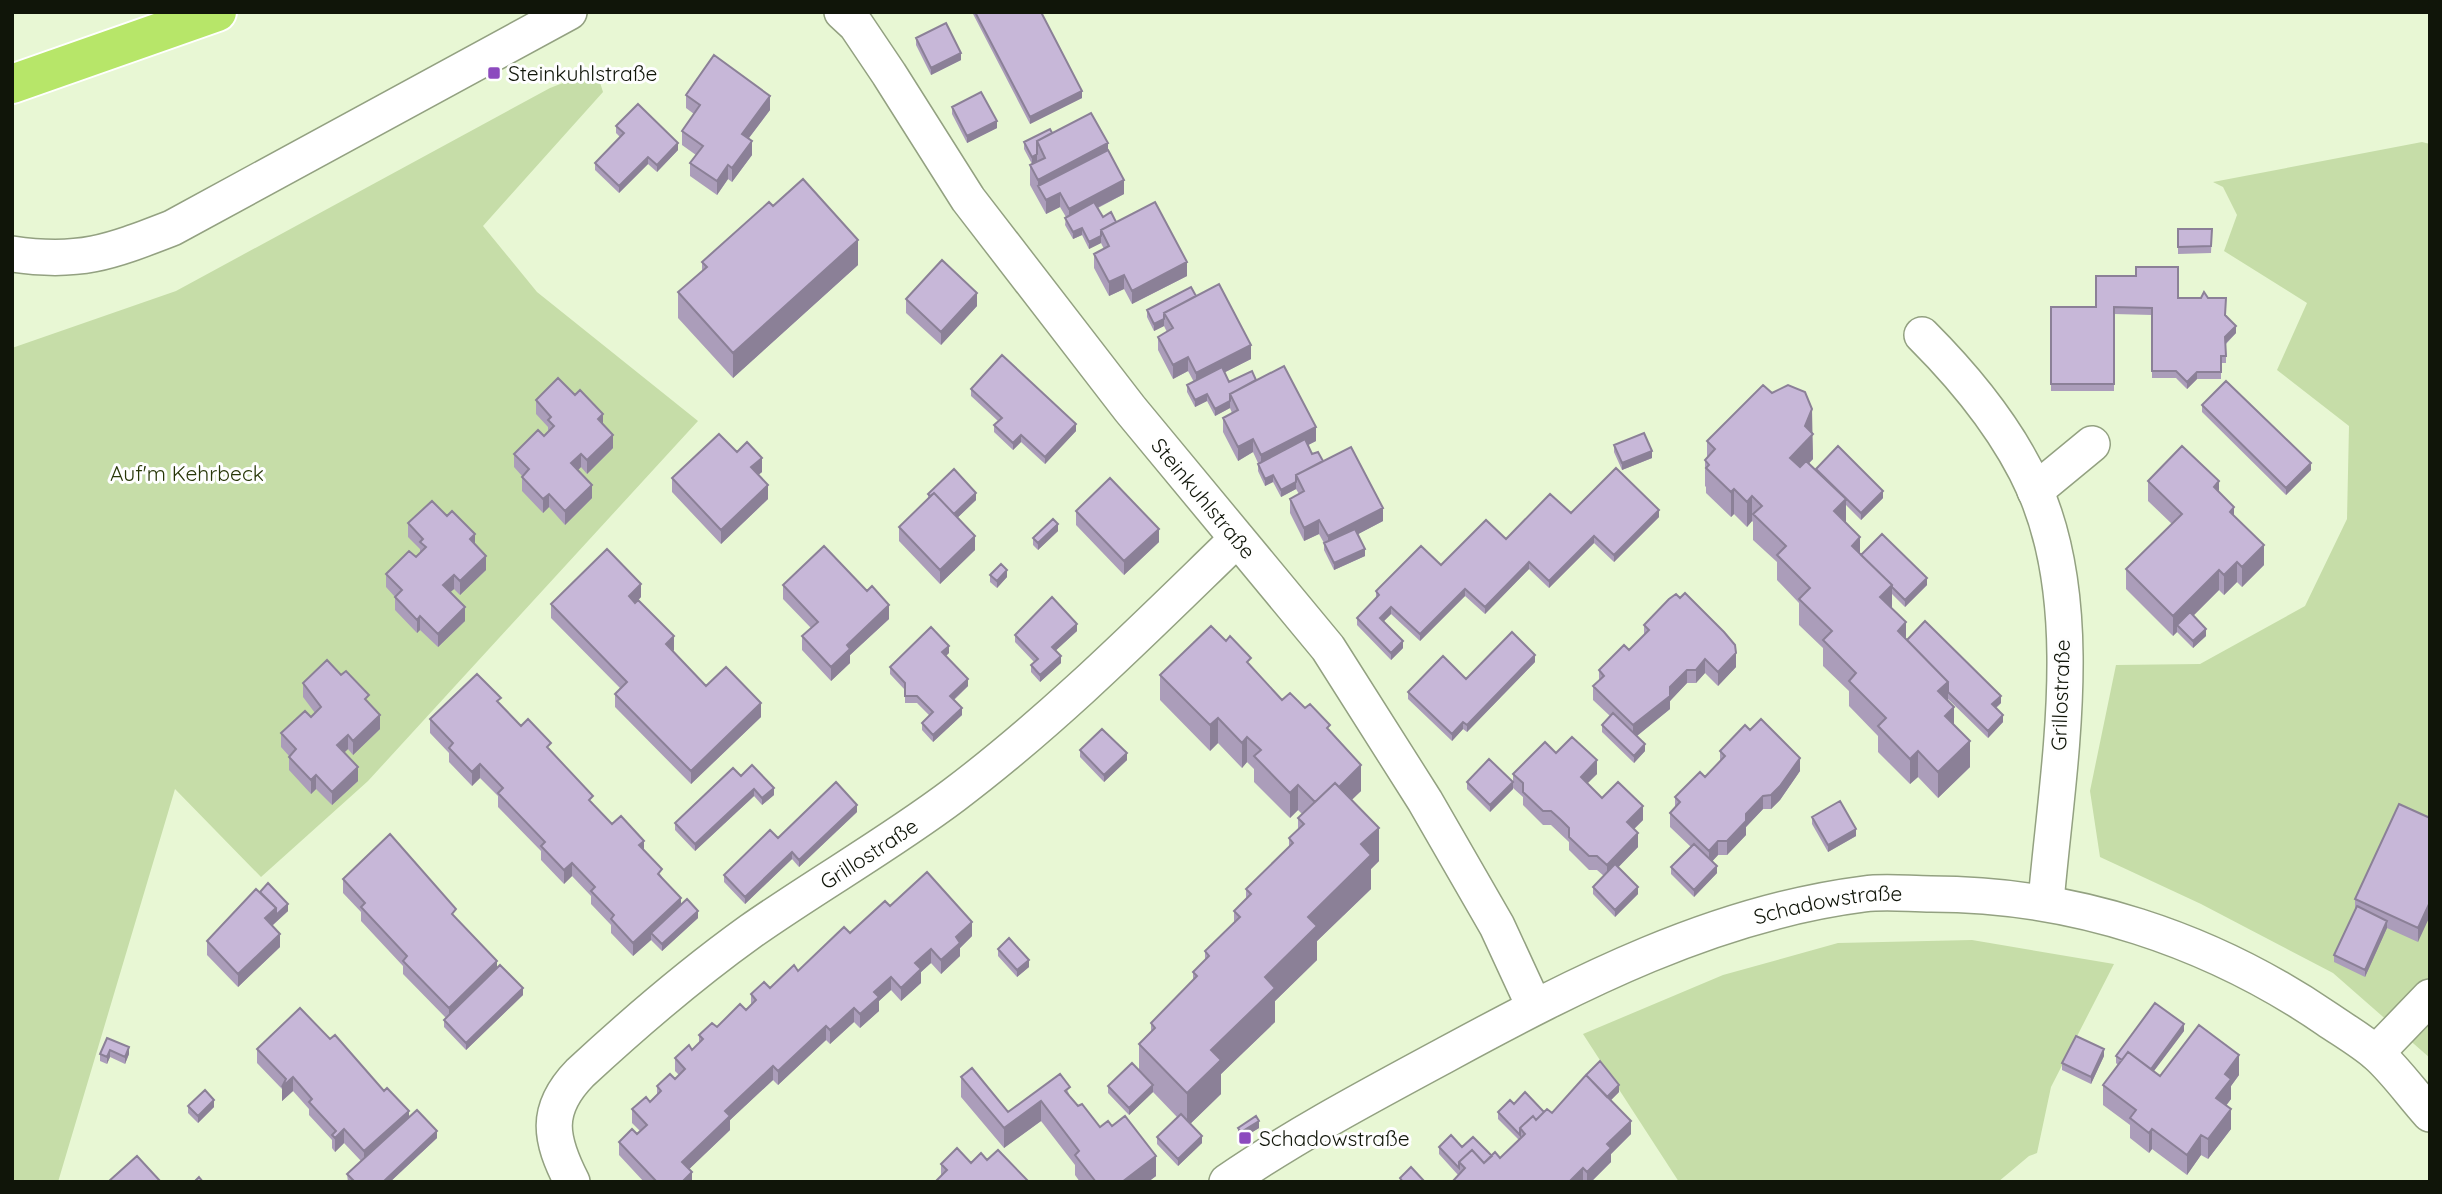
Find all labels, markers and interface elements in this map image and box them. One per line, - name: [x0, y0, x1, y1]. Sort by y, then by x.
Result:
- place label: Steinkuhlstraße: [508, 60, 657, 86]
- marker: Steinkuhlstraße: [486, 65, 502, 81]
- street label: Steinkuhlstraße: [1146, 432, 1261, 564]
- park label: Auf'm Kehrbeck: [110, 460, 264, 486]
- street label: Grillostraße: [2045, 639, 2075, 751]
- street label: Grillostraße: [815, 812, 923, 895]
- street label: Schadowstraße: [1751, 880, 1903, 929]
- place label: Schadowstraße: [1259, 1125, 1410, 1151]
- marker: Schadowstraße: [1237, 1130, 1253, 1146]

